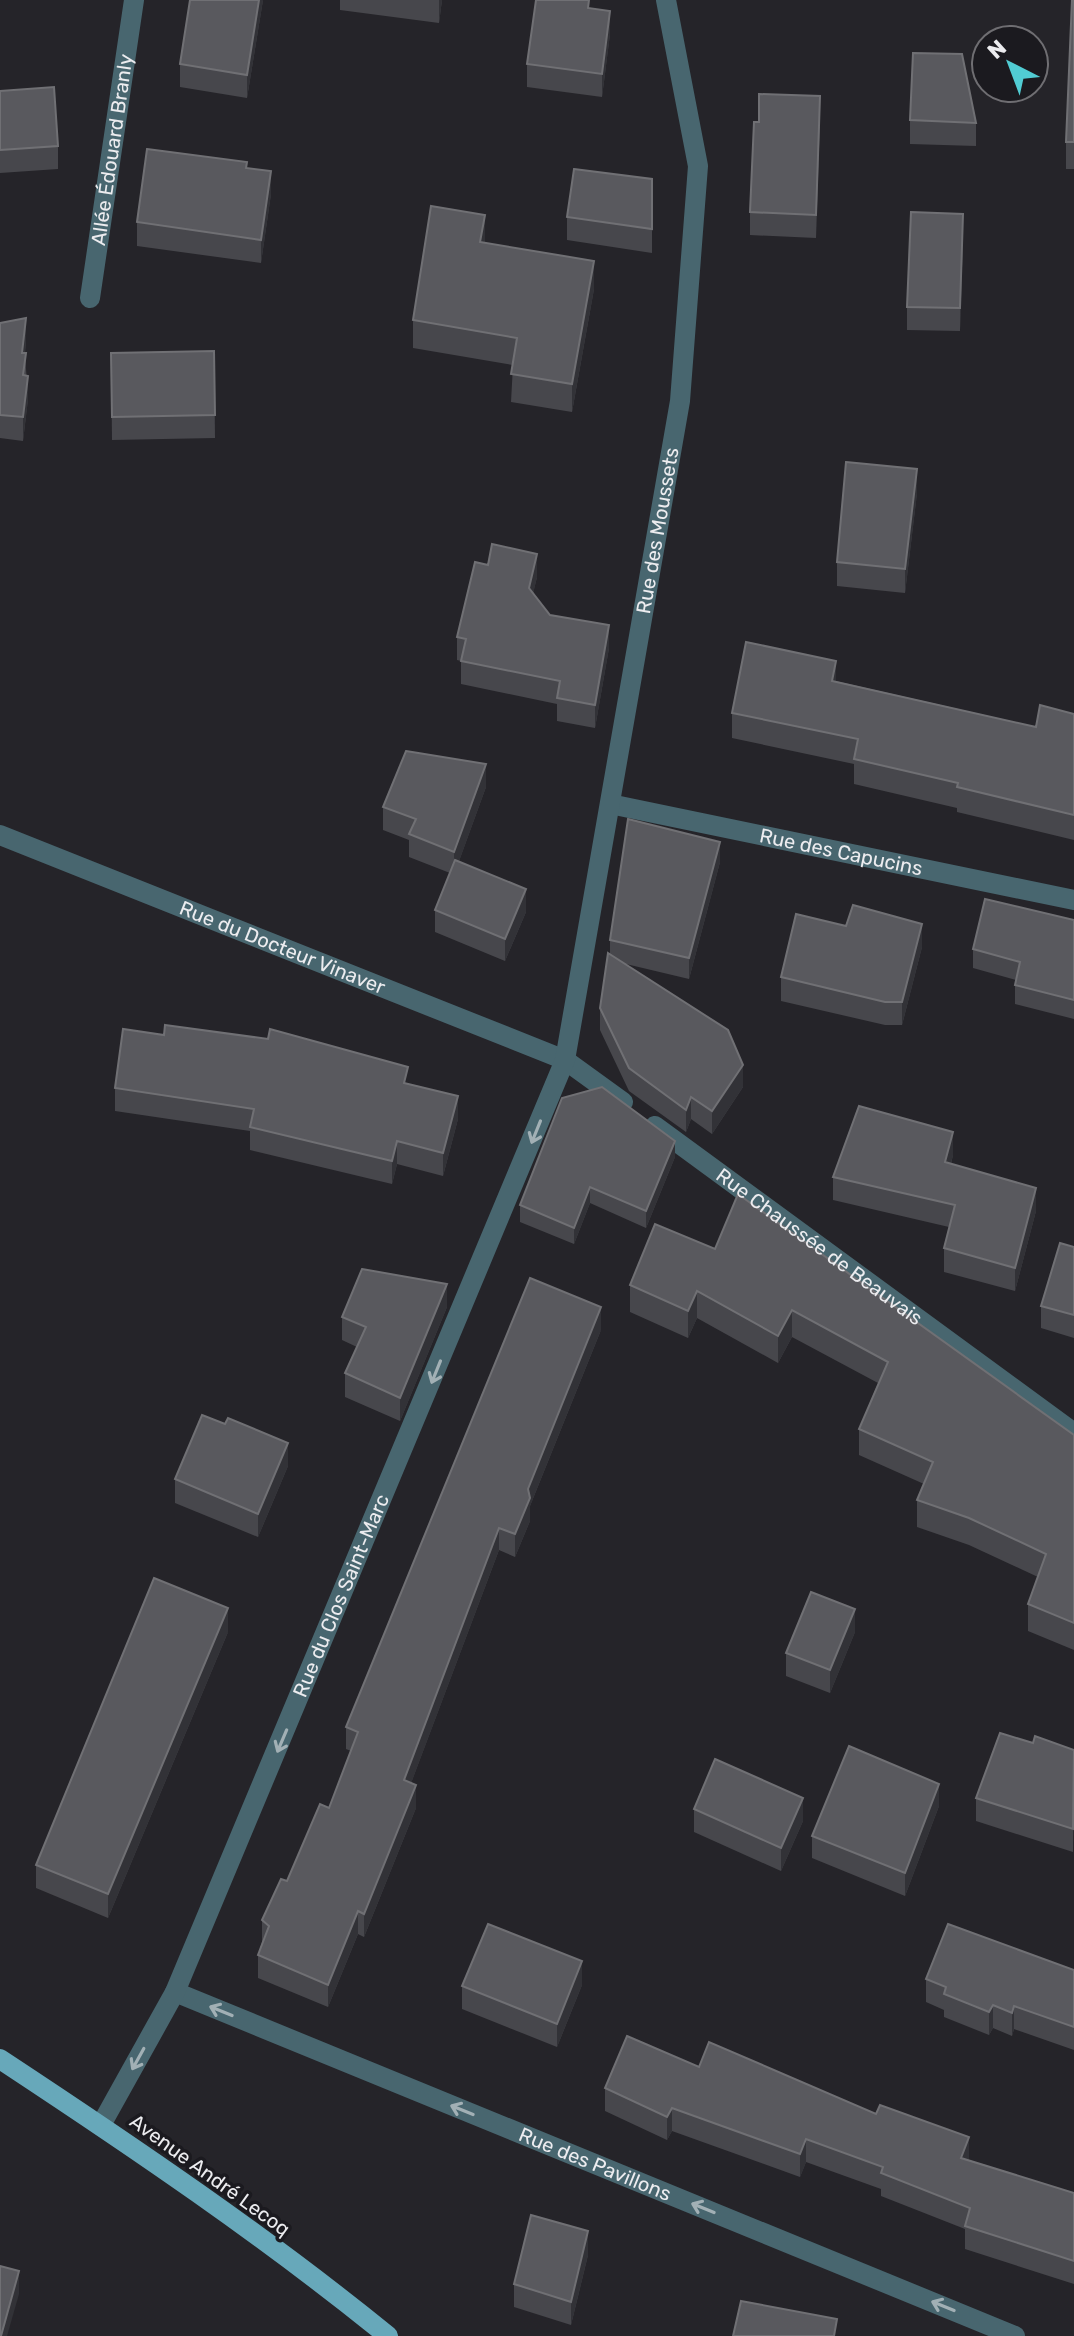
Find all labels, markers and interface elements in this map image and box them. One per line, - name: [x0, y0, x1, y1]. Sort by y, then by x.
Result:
- north arrow: [970, 24, 1050, 104]
- text: N: [982, 34, 1012, 65]
- street label: Allée Édouard Branly: [86, 52, 138, 247]
- street label: Rue des Moussets: [631, 445, 684, 616]
- street label: Rue des Capucins: [757, 823, 925, 880]
- street label: Rue du Docteur Vinaver: [176, 896, 389, 999]
- one-way arrow: [527, 1119, 542, 1144]
- street label: Rue Chaussée de Beauvais: [712, 1163, 928, 1330]
- one-way arrow: [428, 1359, 442, 1384]
- street label: Rue du Clos Saint-Marc: [288, 1490, 394, 1701]
- one-way arrow: [273, 1729, 288, 1753]
- one-way arrow: [209, 2003, 234, 2017]
- one-way arrow: [130, 2046, 145, 2070]
- one-way arrow: [450, 2101, 475, 2116]
- street label: Avenue André Lecoq: [125, 2109, 295, 2241]
- street label: Rue des Pavillons: [515, 2122, 675, 2206]
- one-way arrow: [691, 2200, 716, 2214]
- one-way arrow: [931, 2298, 956, 2313]

